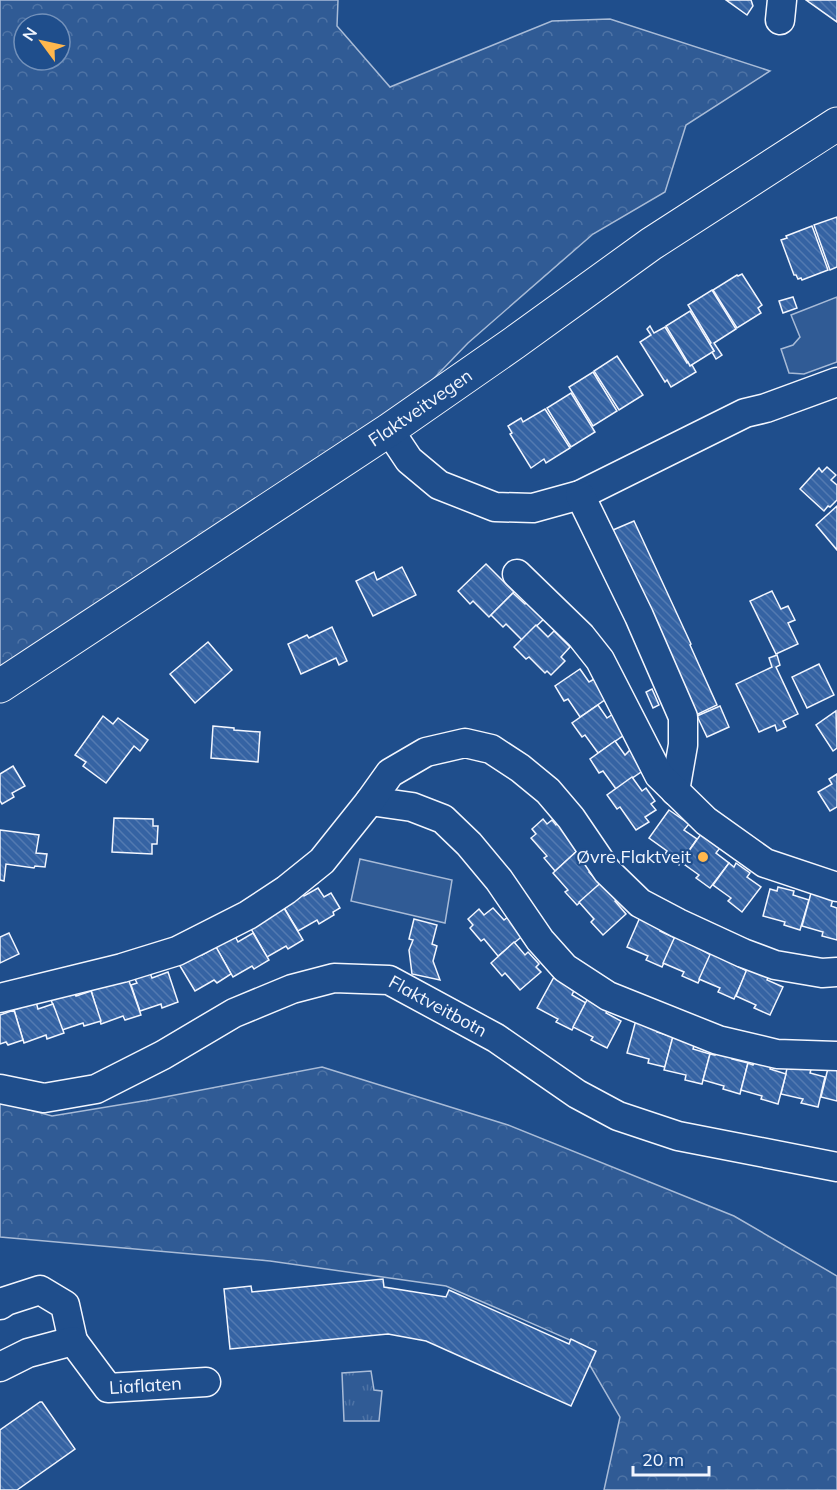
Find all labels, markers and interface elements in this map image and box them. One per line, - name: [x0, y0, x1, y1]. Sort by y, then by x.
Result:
- north arrow: [12, 12, 72, 72]
- text: N: [18, 23, 41, 44]
- street label: Flaktveitvegen: [364, 364, 476, 451]
- place label: Øvre Flaktveit: [576, 845, 691, 868]
- marker: Øvre Flaktveit: [696, 850, 710, 864]
- street label: Flaktveitbotn: [385, 970, 491, 1042]
- street label: Liaflaten: [108, 1372, 182, 1399]
- scale bar: [633, 1439, 710, 1477]
- text: 20 m: [642, 1448, 684, 1471]

